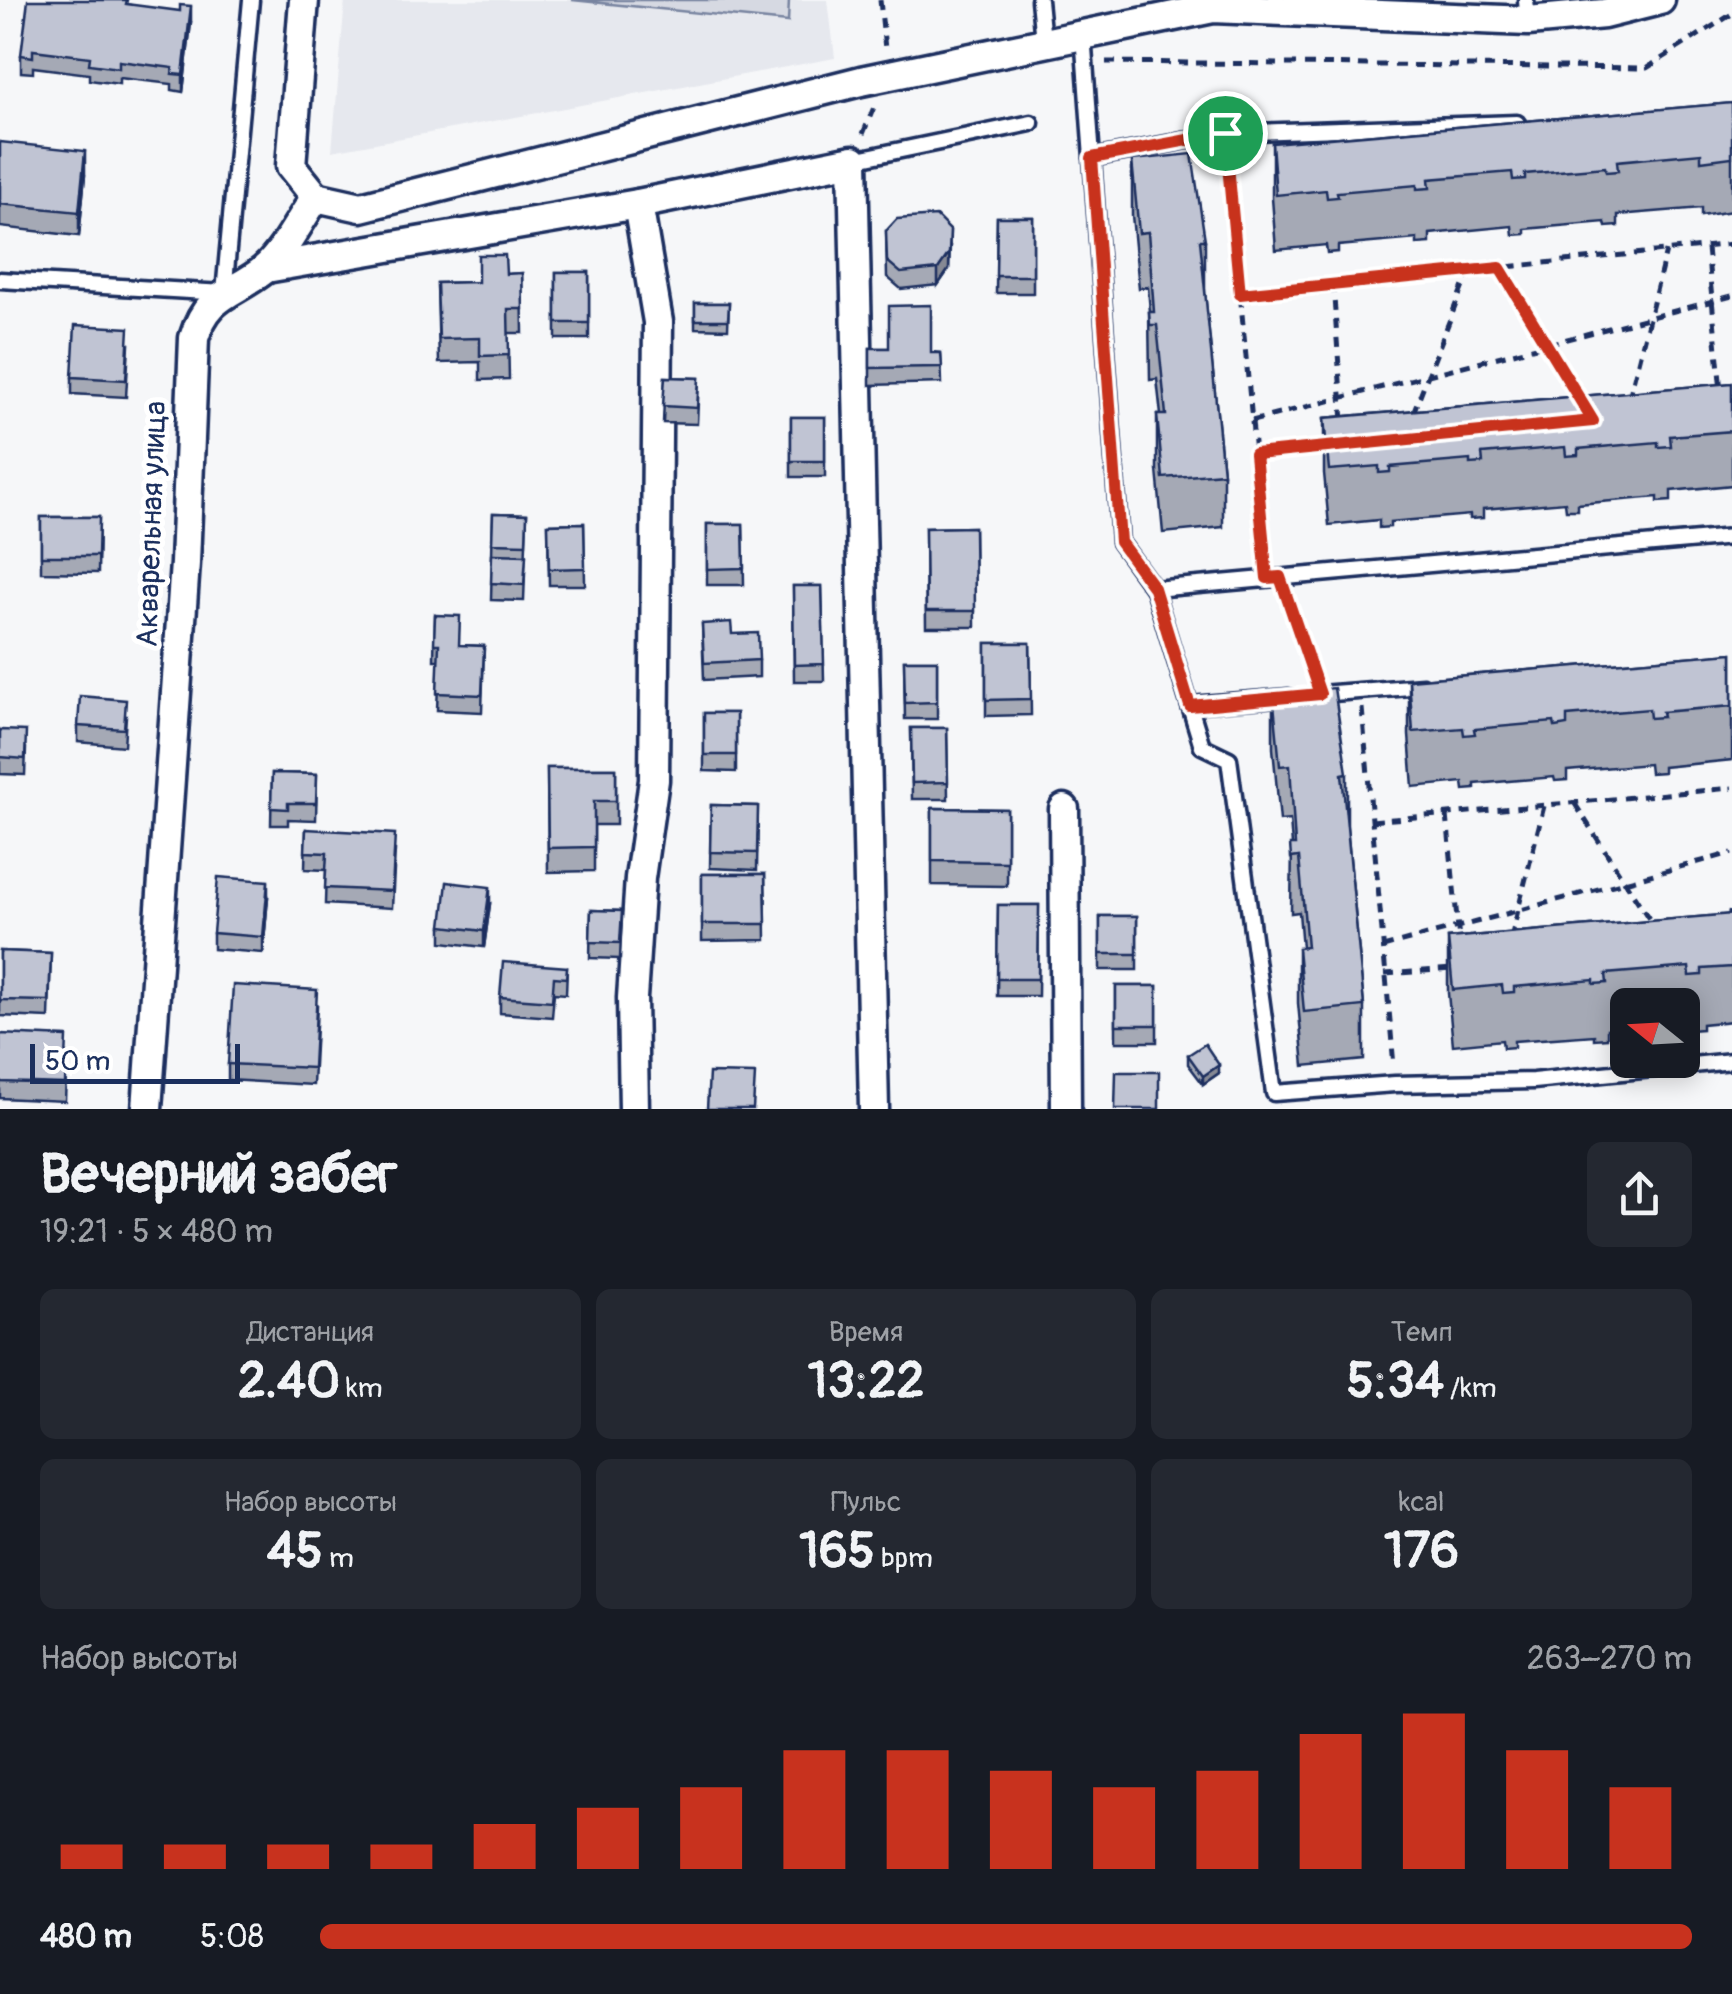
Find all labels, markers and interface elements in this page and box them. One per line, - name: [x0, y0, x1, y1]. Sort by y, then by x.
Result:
- pin: [1183, 91, 1268, 176]
- icon: arrive: [1198, 106, 1253, 161]
- street label: Акварельная улица: [129, 400, 174, 648]
- north arrow: [1610, 988, 1700, 1078]
- map controls: [1610, 988, 1700, 1078]
- scale bar: [30, 1039, 240, 1084]
- text: 50 m: [45, 1044, 110, 1079]
- text: Вечерний забег: [40, 1140, 397, 1209]
- button: share: [1587, 1142, 1692, 1247]
- text: 19:21 · 5 × 480 m: [40, 1212, 273, 1252]
- text: Дистанция: [247, 1315, 374, 1350]
- text: Время: [829, 1315, 903, 1350]
- text: Темп: [1391, 1315, 1453, 1350]
- text: 2.40: [238, 1350, 340, 1413]
- text: 13:22: [808, 1350, 924, 1413]
- text: 5:34: [1347, 1350, 1444, 1413]
- text: km: [340, 1371, 383, 1406]
- text: /km: [1444, 1371, 1497, 1406]
- text: Набор высоты: [224, 1485, 397, 1520]
- text: Пульс: [831, 1485, 901, 1520]
- text: kcal: [1399, 1485, 1444, 1520]
- text: 45: [267, 1520, 323, 1583]
- text: 165: [799, 1520, 875, 1583]
- text: 176: [1384, 1520, 1459, 1583]
- text: m: [323, 1541, 354, 1576]
- text: bpm: [875, 1541, 933, 1576]
- text: Набор высоты: [40, 1639, 238, 1679]
- text: 263–270 m: [1527, 1639, 1692, 1679]
- text: 480 m: [40, 1917, 132, 1957]
- text: 5:08: [200, 1917, 264, 1957]

